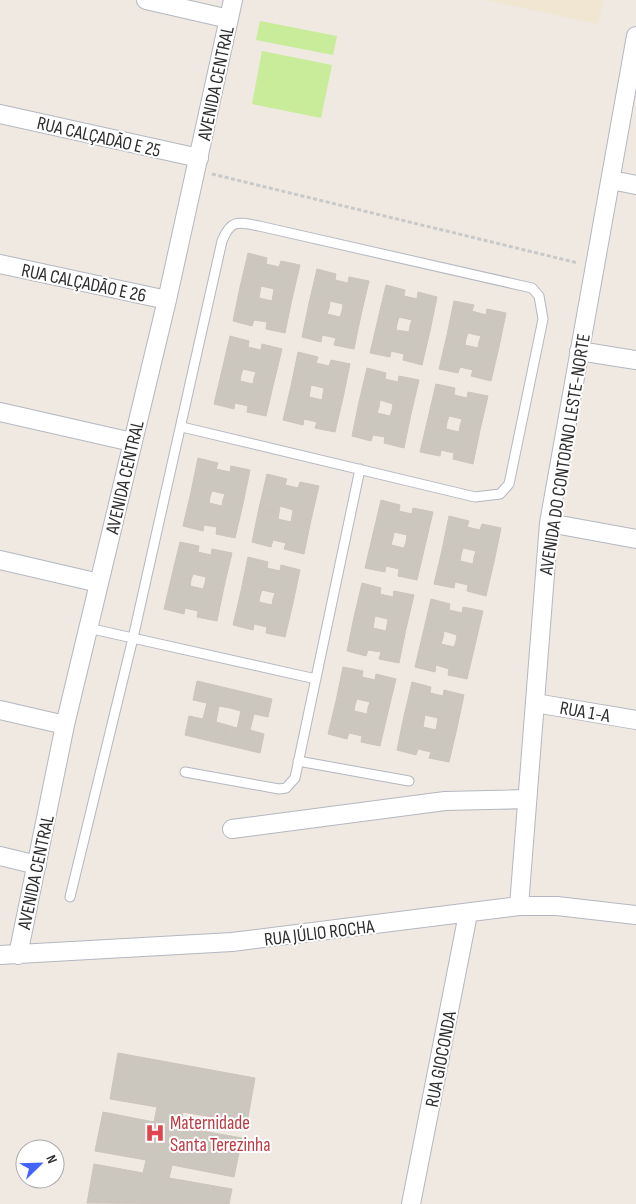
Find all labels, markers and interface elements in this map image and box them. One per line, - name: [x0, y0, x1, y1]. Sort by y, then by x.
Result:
- street label: AVENIDA CENTRAL: [193, 24, 240, 143]
- street label: RUA CALÇADÃO E 25: [35, 112, 163, 163]
- street label: RUA CALÇADÃO E 26: [19, 259, 148, 308]
- street label: AVENIDA DO CONTORNO LESTE-NORTE: [535, 332, 596, 577]
- street label: AVENIDA CENTRAL: [101, 418, 150, 537]
- street label: RUA 1-A: [558, 697, 612, 728]
- street label: AVENIDA CENTRAL: [13, 813, 60, 932]
- street label: RUA JÚLIO ROCHA: [263, 915, 376, 952]
- street label: RUA GIOCONDA: [421, 1009, 462, 1109]
- place label: Maternidade Santa Terezinha: [170, 1112, 271, 1157]
- hospital icon: Maternidade Santa Terezinha: [144, 1122, 166, 1144]
- north arrow: [15, 1139, 65, 1189]
- text: N: [42, 1152, 61, 1166]

